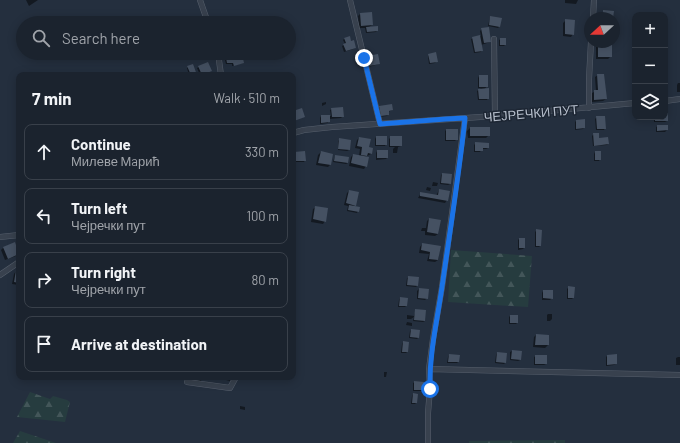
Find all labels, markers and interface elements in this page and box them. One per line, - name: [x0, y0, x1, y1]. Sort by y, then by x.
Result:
- north arrow: [584, 12, 620, 48]
- map controls: [632, 12, 668, 120]
- button: +: [632, 12, 668, 48]
- search box: [16, 16, 296, 60]
- icon: search: [30, 27, 52, 49]
- text: Search here: [62, 29, 140, 47]
- button: −: [632, 48, 668, 84]
- route end: [355, 49, 373, 67]
- button: layers: [632, 84, 668, 120]
- text: 7 min: [32, 88, 72, 108]
- text: Walk · 510 m: [214, 90, 280, 106]
- street label: ЧЕЈРЕЧКИ ПУТ: [483, 101, 579, 125]
- text: Continue: [71, 135, 131, 153]
- icon: ahead: [33, 141, 55, 163]
- text: 330 m: [245, 144, 279, 160]
- text: Милеве Мaрић: [71, 153, 160, 169]
- text: Turn left: [71, 199, 127, 217]
- icon: left: [33, 205, 55, 227]
- text: 100 m: [246, 208, 279, 224]
- text: Чејречки пут: [71, 217, 146, 233]
- text: Turn right: [71, 263, 136, 281]
- icon: right: [33, 269, 55, 291]
- text: 80 m: [252, 272, 279, 288]
- text: Чејречки пут: [71, 281, 146, 297]
- icon: arrive: [33, 333, 55, 355]
- text: Arrive at destination: [71, 335, 207, 353]
- route start: [421, 380, 439, 398]

